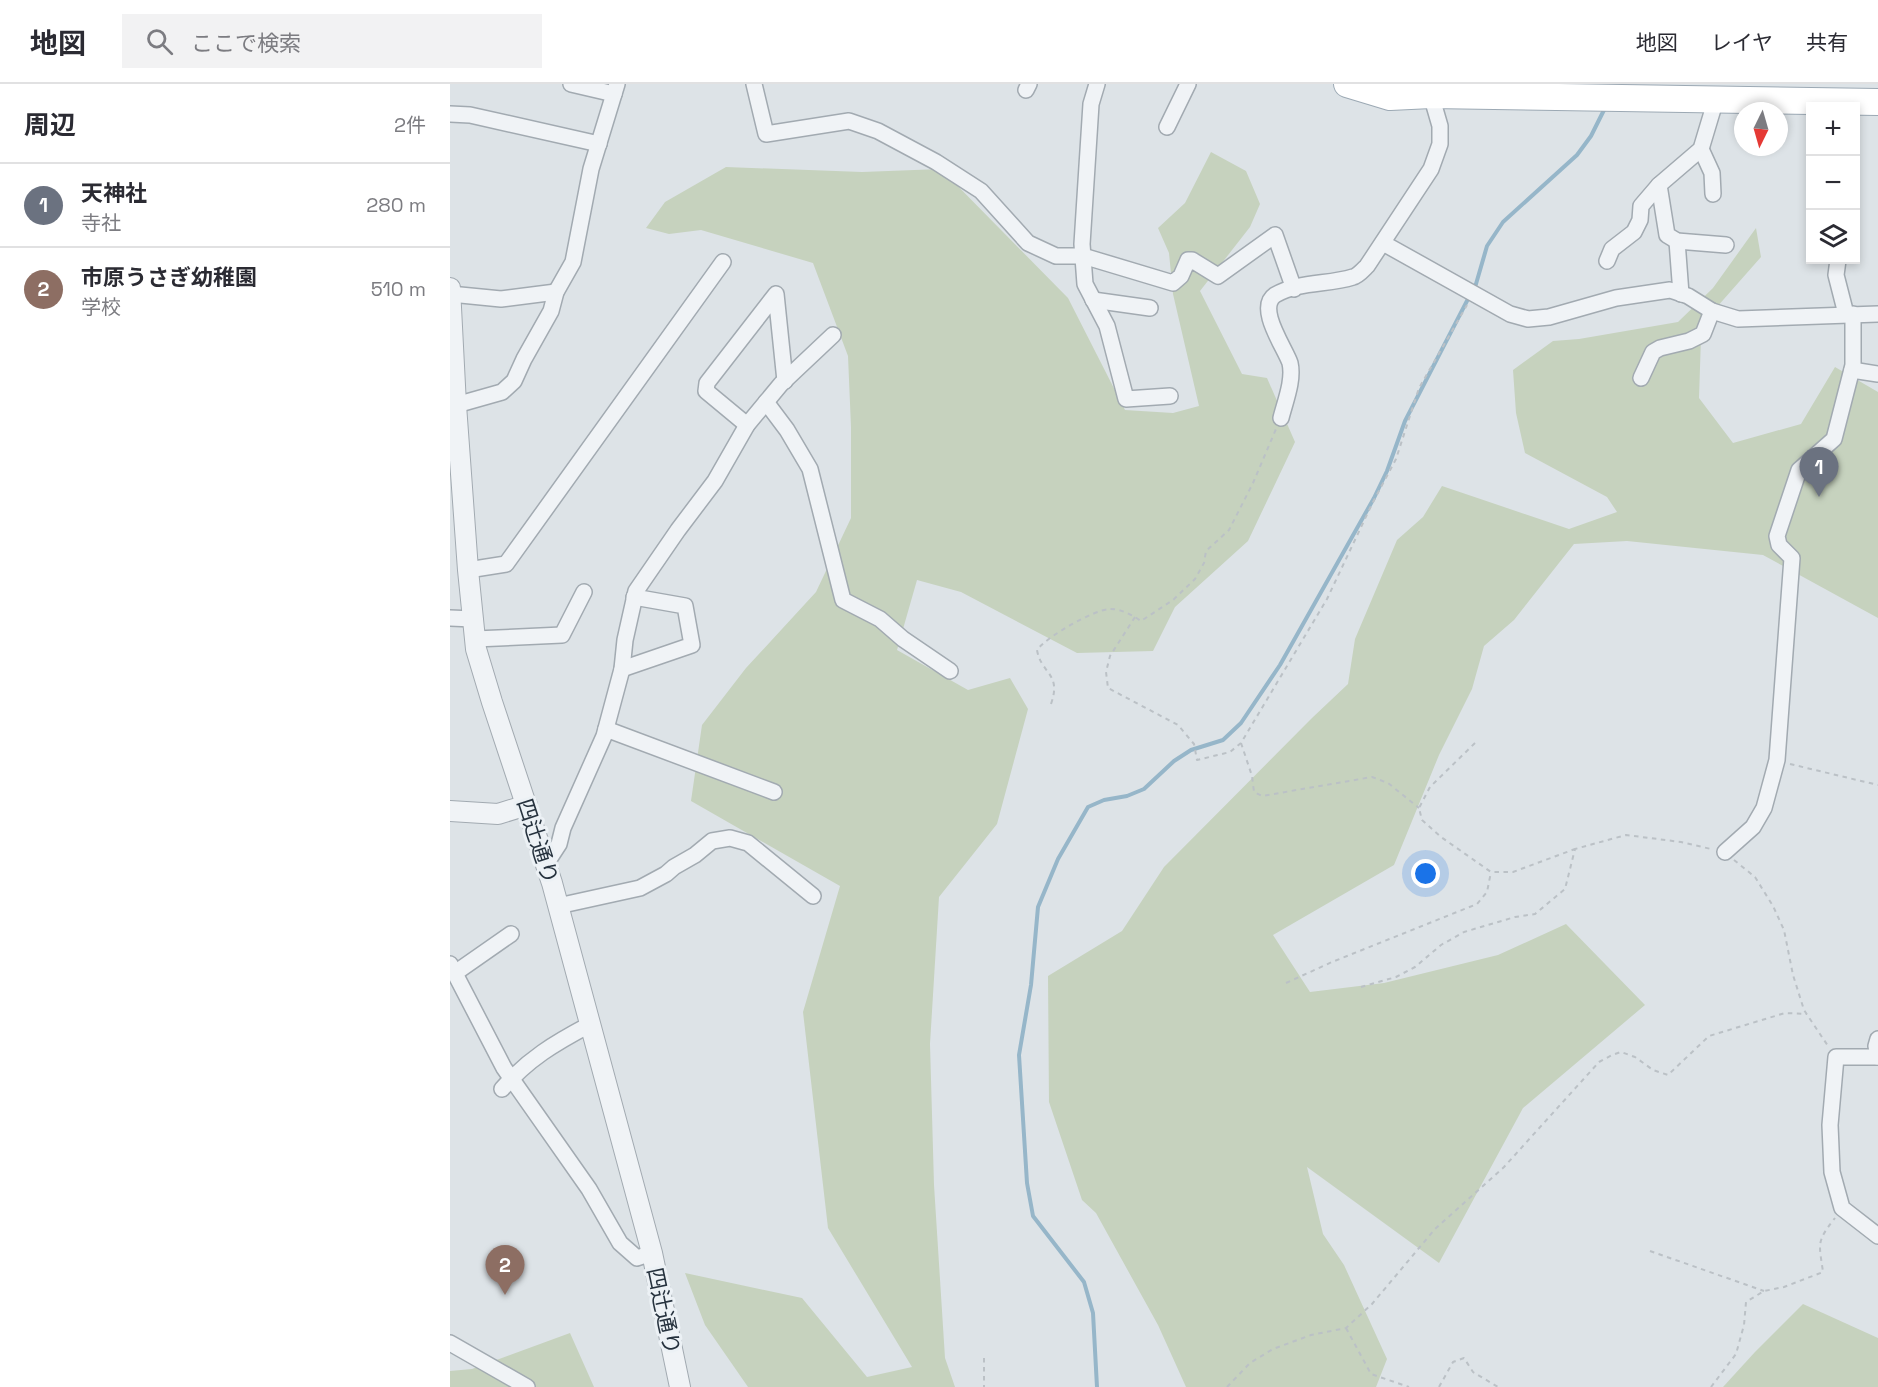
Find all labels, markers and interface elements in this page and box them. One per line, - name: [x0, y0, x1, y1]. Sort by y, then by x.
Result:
- search box: [122, 14, 542, 68]
- text: 地図: [30, 25, 86, 61]
- icon: search: [143, 25, 176, 58]
- text: ここで検索: [191, 29, 301, 57]
- text: 地図: [1636, 29, 1678, 56]
- text: レイヤ: [1711, 29, 1773, 56]
- text: 共有: [1806, 29, 1848, 56]
- north arrow: [1734, 102, 1788, 156]
- map controls: [1806, 102, 1860, 264]
- button: +: [1806, 102, 1860, 156]
- text: 周辺: [24, 108, 76, 142]
- text: 2件: [394, 112, 426, 138]
- button: −: [1806, 156, 1860, 210]
- text: 天神社: [81, 179, 147, 207]
- text: 1: [39, 192, 48, 218]
- text: 280 m: [366, 192, 426, 218]
- text: 寺社: [81, 210, 121, 236]
- button: layers: [1806, 210, 1860, 264]
- text: 市原うさぎ幼稚園: [81, 263, 257, 291]
- text: 2: [38, 276, 49, 302]
- text: 510 m: [371, 276, 426, 302]
- text: 学校: [81, 294, 121, 320]
- pin: 1: [1800, 448, 1838, 497]
- street label: 四辻通り: [511, 795, 565, 887]
- your location: [1411, 859, 1440, 888]
- pin: 2: [486, 1246, 524, 1295]
- street label: 四辻通り: [641, 1265, 687, 1357]

